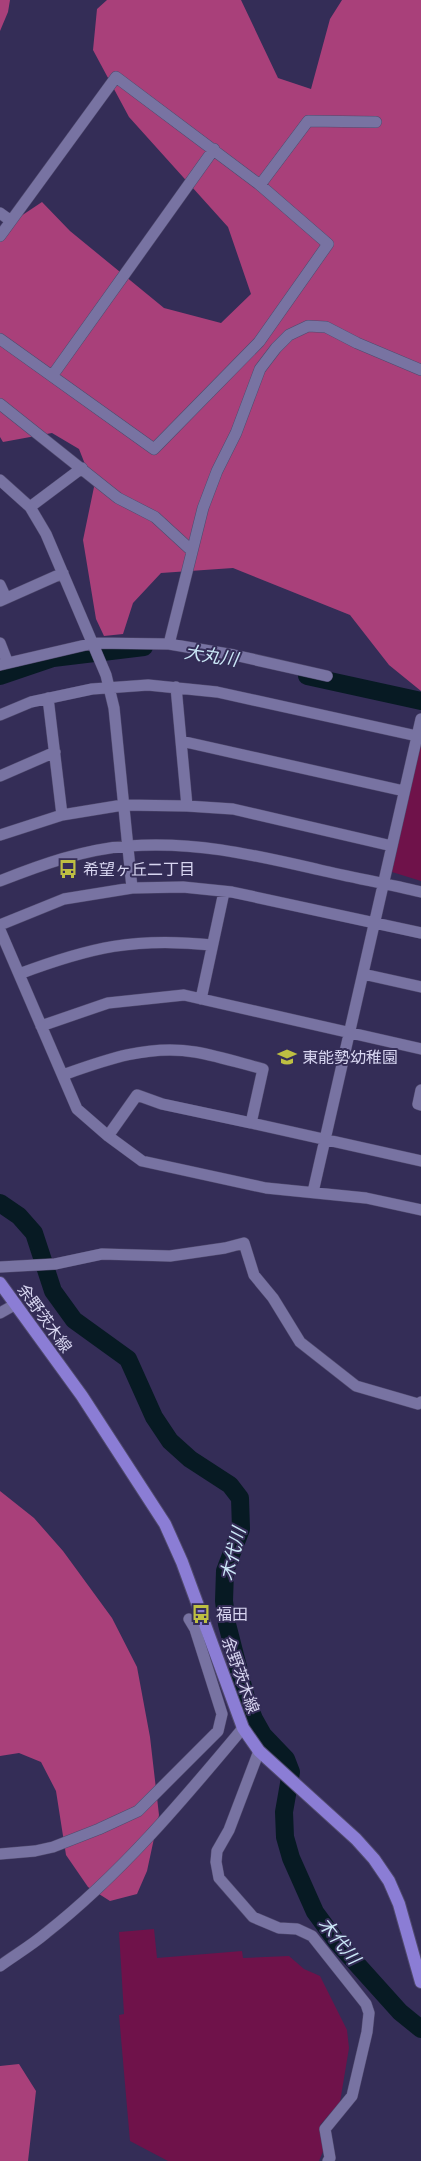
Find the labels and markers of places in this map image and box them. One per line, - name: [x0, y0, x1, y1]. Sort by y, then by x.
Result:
- bus stop icon: 希望ヶ丘二丁目: [57, 858, 79, 880]
- place label: 希望ヶ丘二丁目: [83, 858, 195, 881]
- school or university icon: 東能勢幼稚園: [276, 1046, 298, 1068]
- place label: 東能勢幼稚園: [302, 1046, 398, 1069]
- bus stop icon: 福田: [190, 1603, 212, 1625]
- place label: 福田: [216, 1603, 248, 1626]

